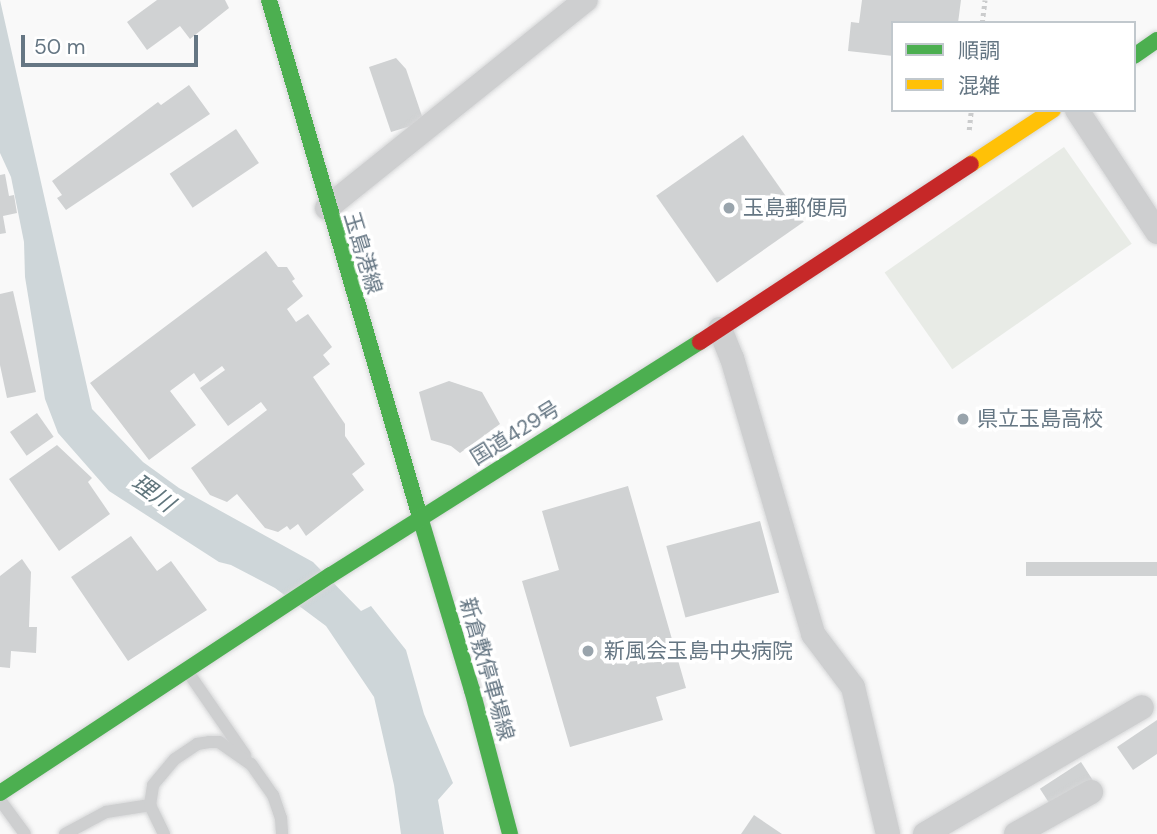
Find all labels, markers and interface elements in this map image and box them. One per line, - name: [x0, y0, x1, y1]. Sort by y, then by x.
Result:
- scale bar: [24, 21, 201, 65]
- legend: [891, 21, 1136, 112]
- text: 50 m: [34, 33, 85, 61]
- text: 順調: [958, 37, 1000, 65]
- text: 混雑: [958, 72, 1000, 100]
- place label: 玉島郵便局: [743, 195, 848, 221]
- marker: 玉島郵便局: [721, 200, 737, 216]
- street label: 玉島港線: [339, 209, 387, 297]
- street label: 国道429号: [466, 396, 564, 470]
- place label: 県立玉島高校: [977, 406, 1103, 432]
- marker: 県立玉島高校: [955, 411, 971, 427]
- water label: 理川: [126, 468, 180, 518]
- street label: 新倉敷停車場線: [455, 595, 519, 743]
- place label: 新風会玉島中央病院: [604, 638, 793, 664]
- marker: 新風会玉島中央病院: [578, 641, 598, 661]

